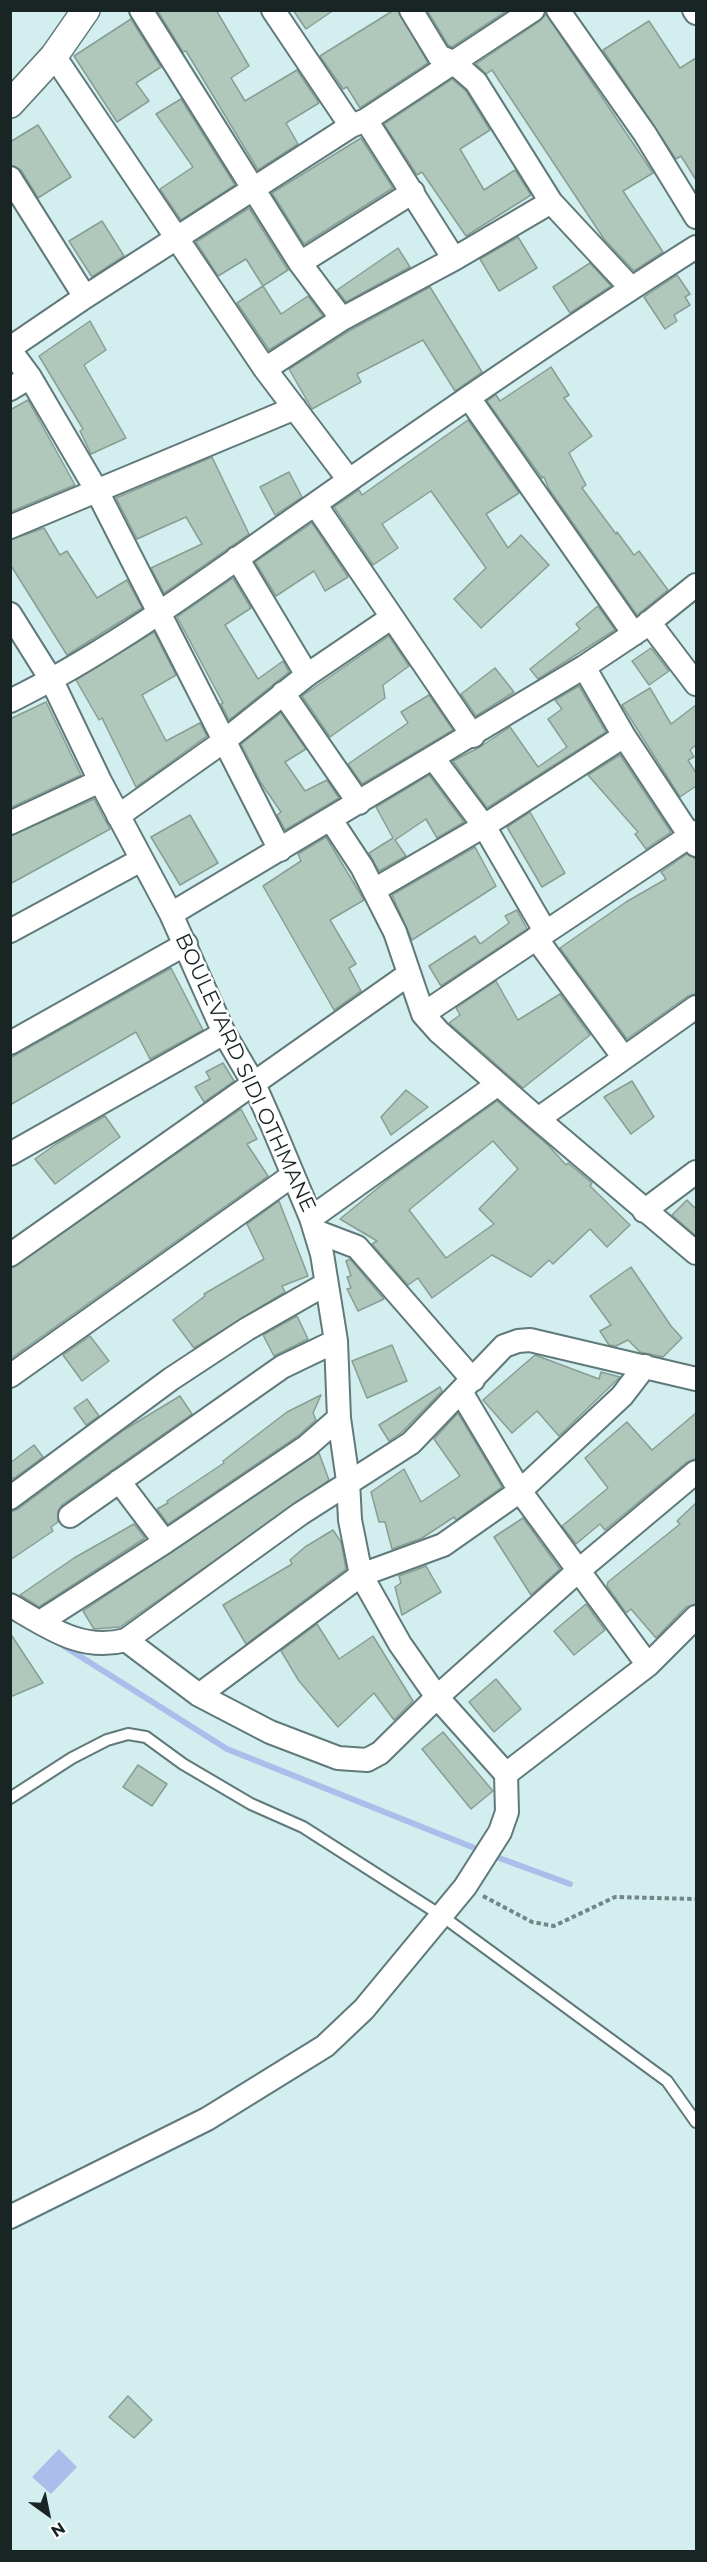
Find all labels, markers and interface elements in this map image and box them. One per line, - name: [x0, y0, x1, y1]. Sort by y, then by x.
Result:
- street label: BOULEVARD SIDI OTHMANE: [169, 930, 321, 1216]
- north arrow: [18, 2484, 78, 2544]
- text: N: [47, 2518, 69, 2541]

